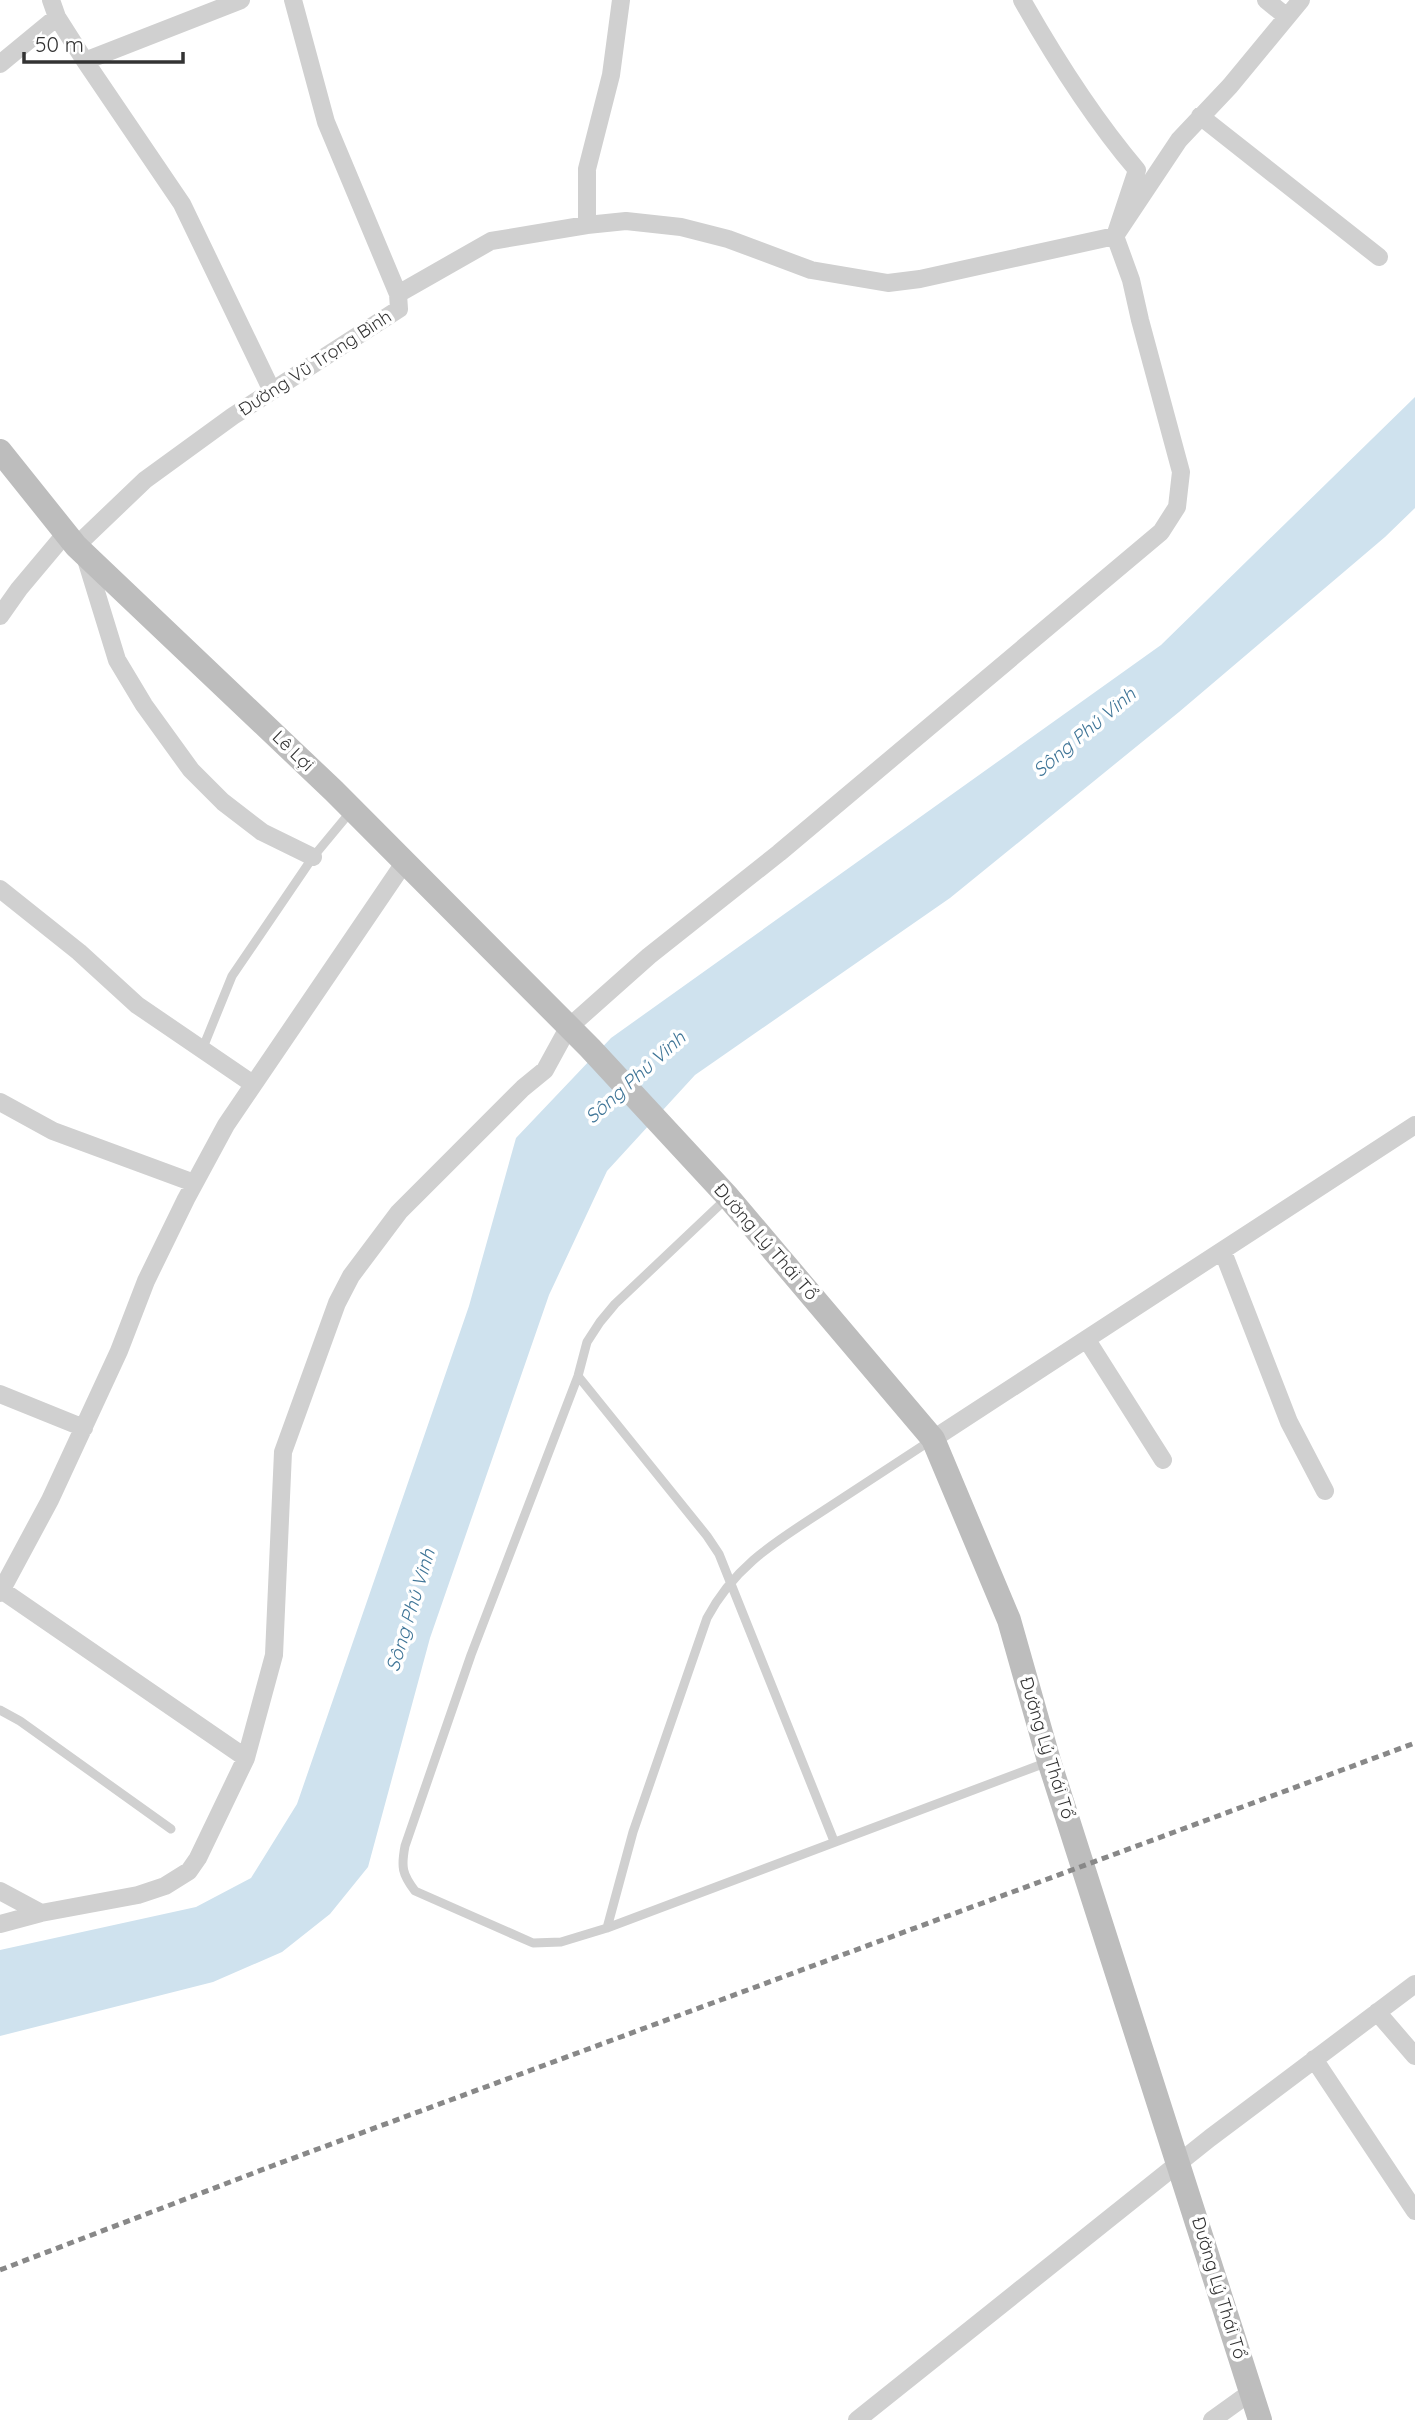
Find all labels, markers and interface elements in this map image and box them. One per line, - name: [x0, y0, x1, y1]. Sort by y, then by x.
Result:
- scale bar: [24, 21, 184, 65]
- text: 50 m: [35, 31, 84, 57]
- street label: Đường Vũ Trọng Bình: [234, 304, 396, 421]
- water label: Sông Phú Vinh: [1028, 681, 1141, 782]
- street label: Lê Lợi: [268, 725, 319, 776]
- water label: Sông Phú Vinh: [580, 1025, 691, 1128]
- street label: Đường Lý Thái Tổ: [709, 1178, 823, 1305]
- water label: Sông Phú Vinh: [380, 1545, 440, 1674]
- street label: Đường Lý Thái Tổ: [1015, 1674, 1080, 1822]
- street label: Đường Lý Thái Tổ: [1187, 2214, 1252, 2362]

